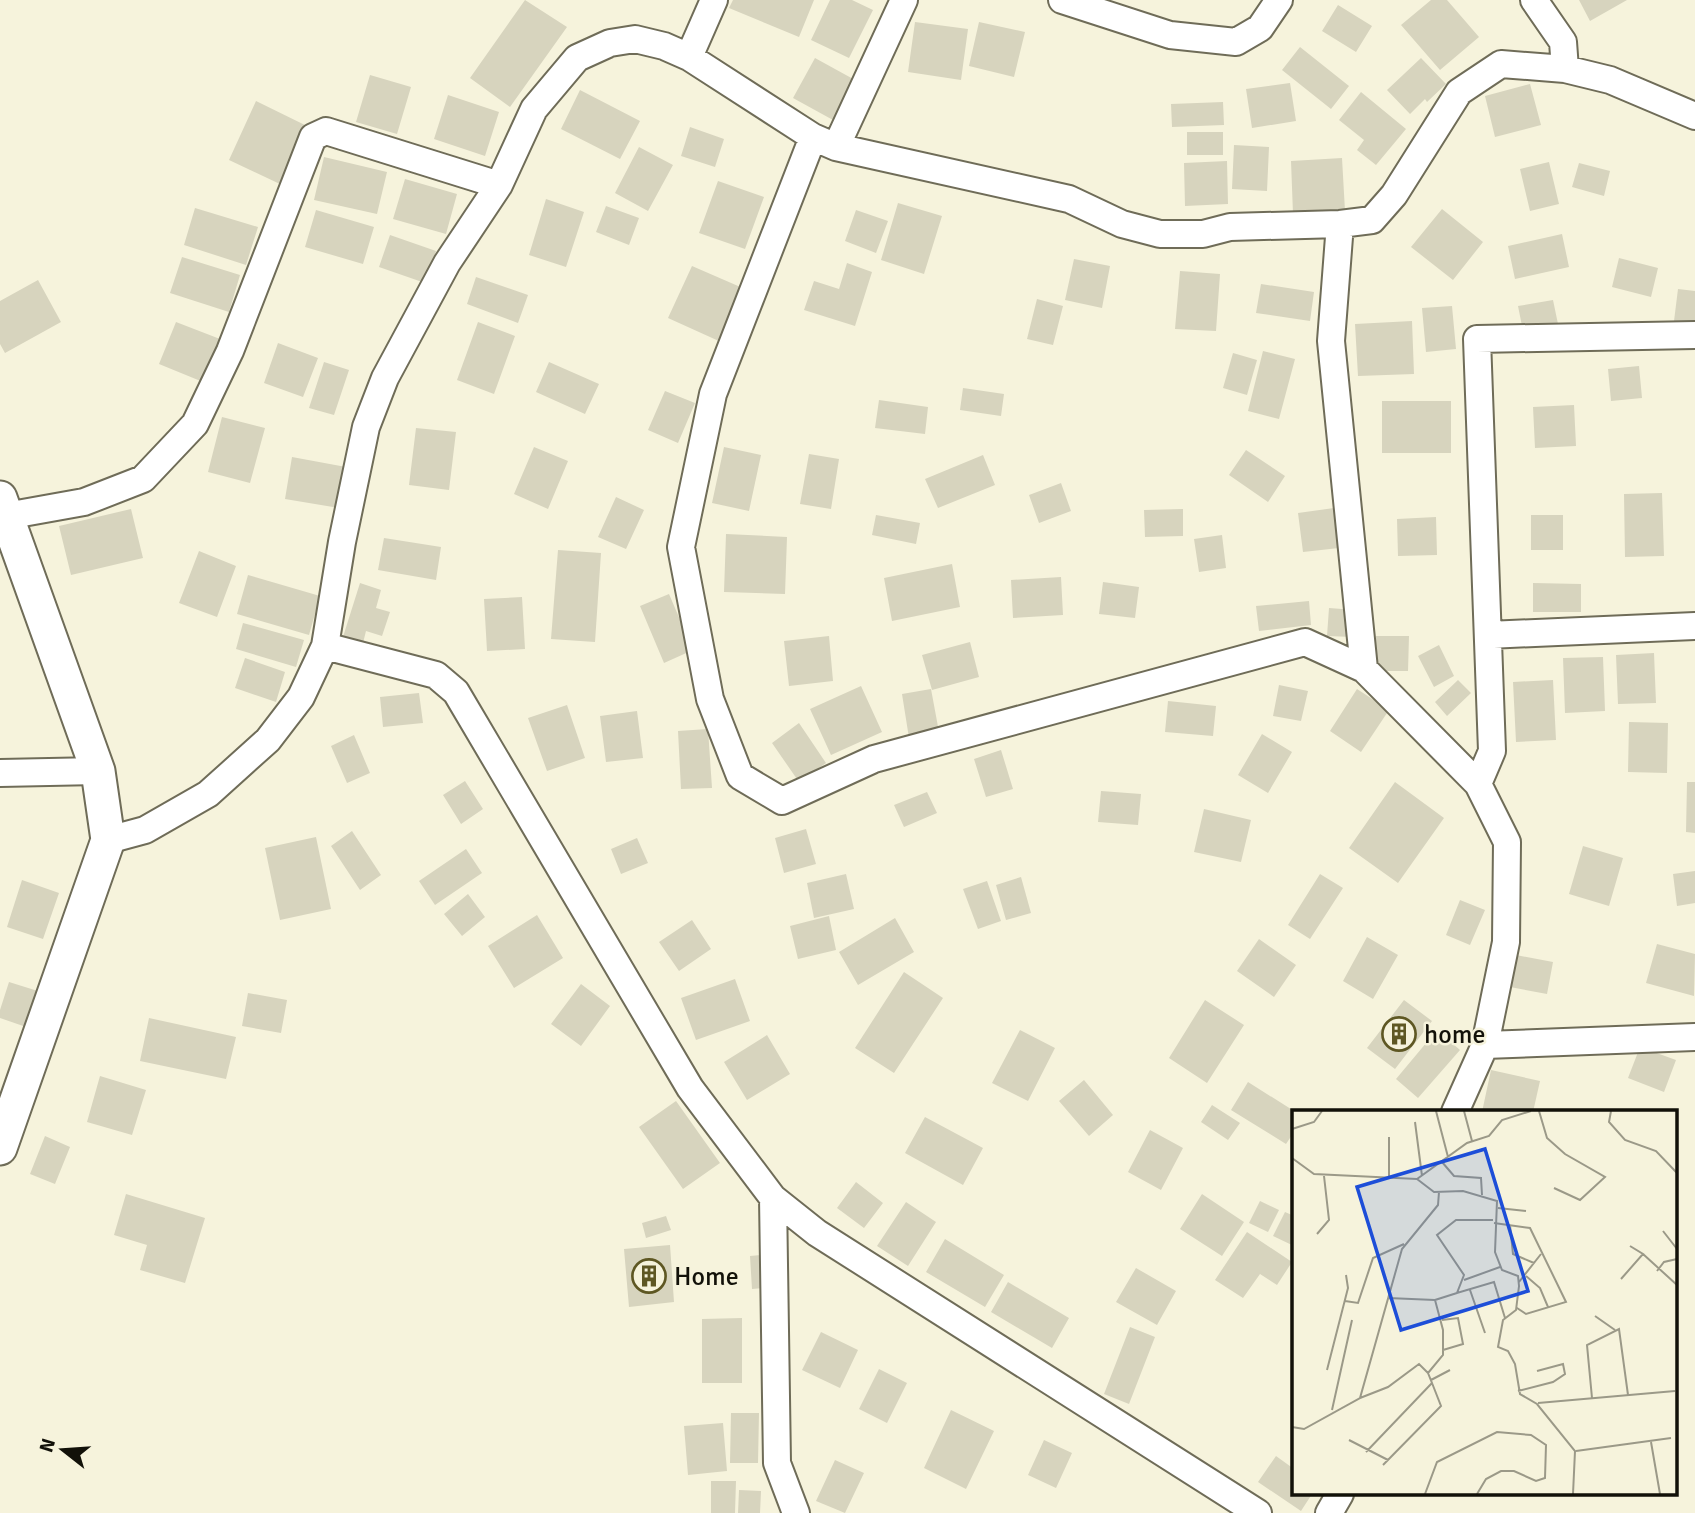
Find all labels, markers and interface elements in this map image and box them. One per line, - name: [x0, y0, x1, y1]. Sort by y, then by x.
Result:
- building icon: home: [1380, 1015, 1418, 1053]
- place label: home: [1424, 1019, 1485, 1051]
- inset map: [1292, 1110, 1678, 1496]
- building icon: Home: [630, 1257, 668, 1295]
- place label: Home: [674, 1261, 739, 1293]
- north arrow: [28, 1415, 98, 1485]
- text: N: [34, 1435, 61, 1455]

